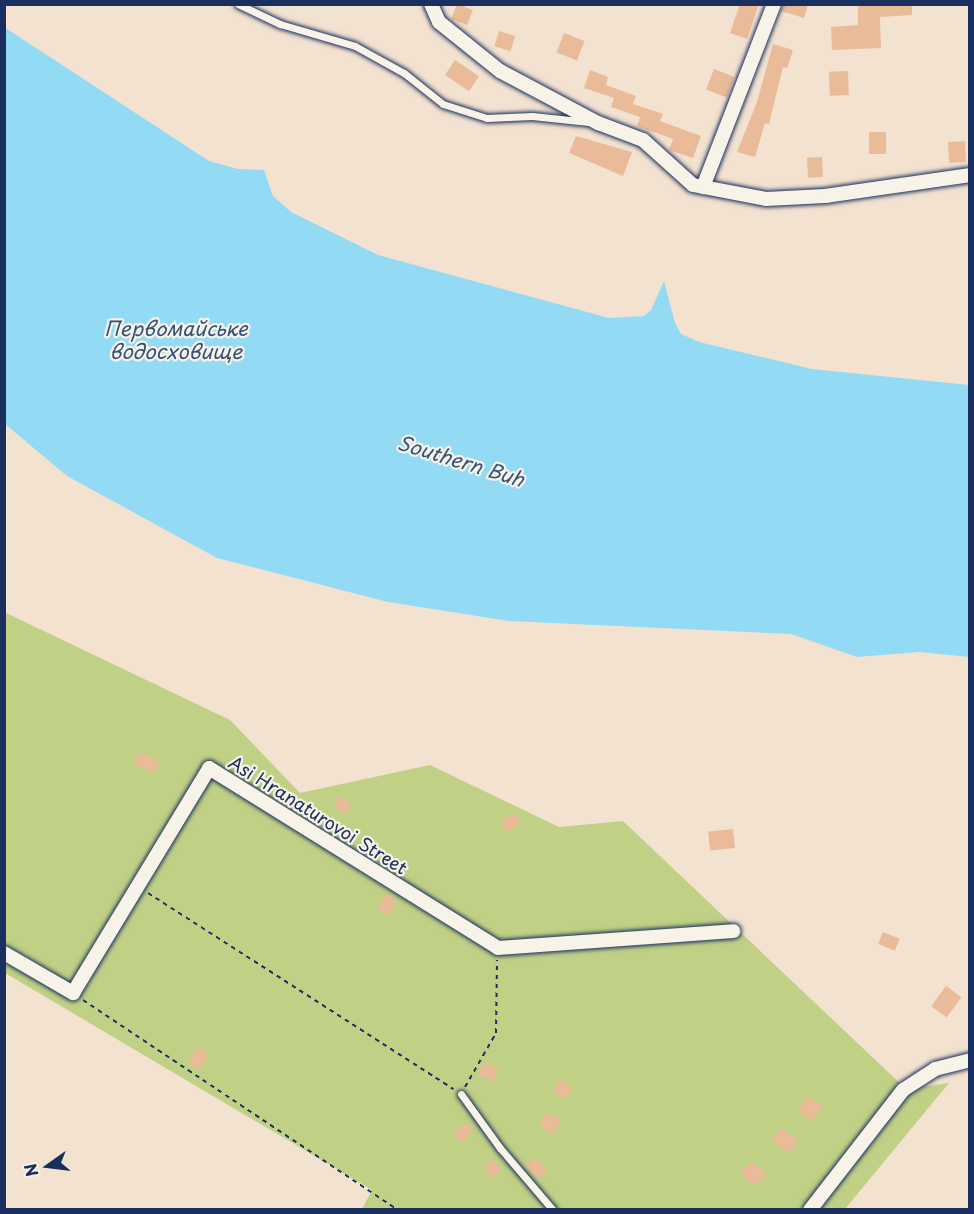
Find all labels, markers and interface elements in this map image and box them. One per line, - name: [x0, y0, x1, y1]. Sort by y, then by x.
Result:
- water label: Первомайське водосховище: [104, 317, 248, 364]
- water label: Southern Buh: [395, 430, 527, 492]
- street label: Asi Hranaturovoi Street: [224, 751, 412, 879]
- north arrow: [18, 1136, 78, 1196]
- text: N: [17, 1161, 44, 1179]

